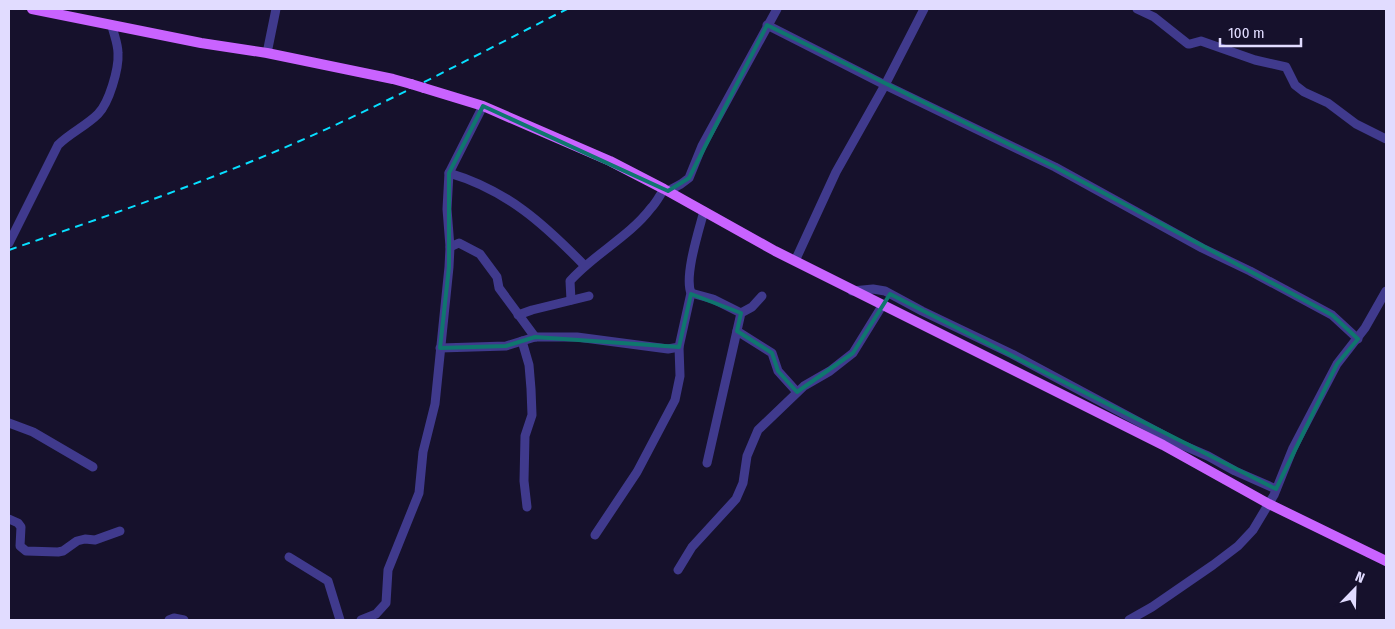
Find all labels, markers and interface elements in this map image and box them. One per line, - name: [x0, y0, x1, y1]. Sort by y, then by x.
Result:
- scale bar: [1220, 15, 1301, 47]
- text: 100 m: [1228, 24, 1265, 42]
- north arrow: [1330, 564, 1380, 614]
- text: N: [1353, 568, 1367, 587]

